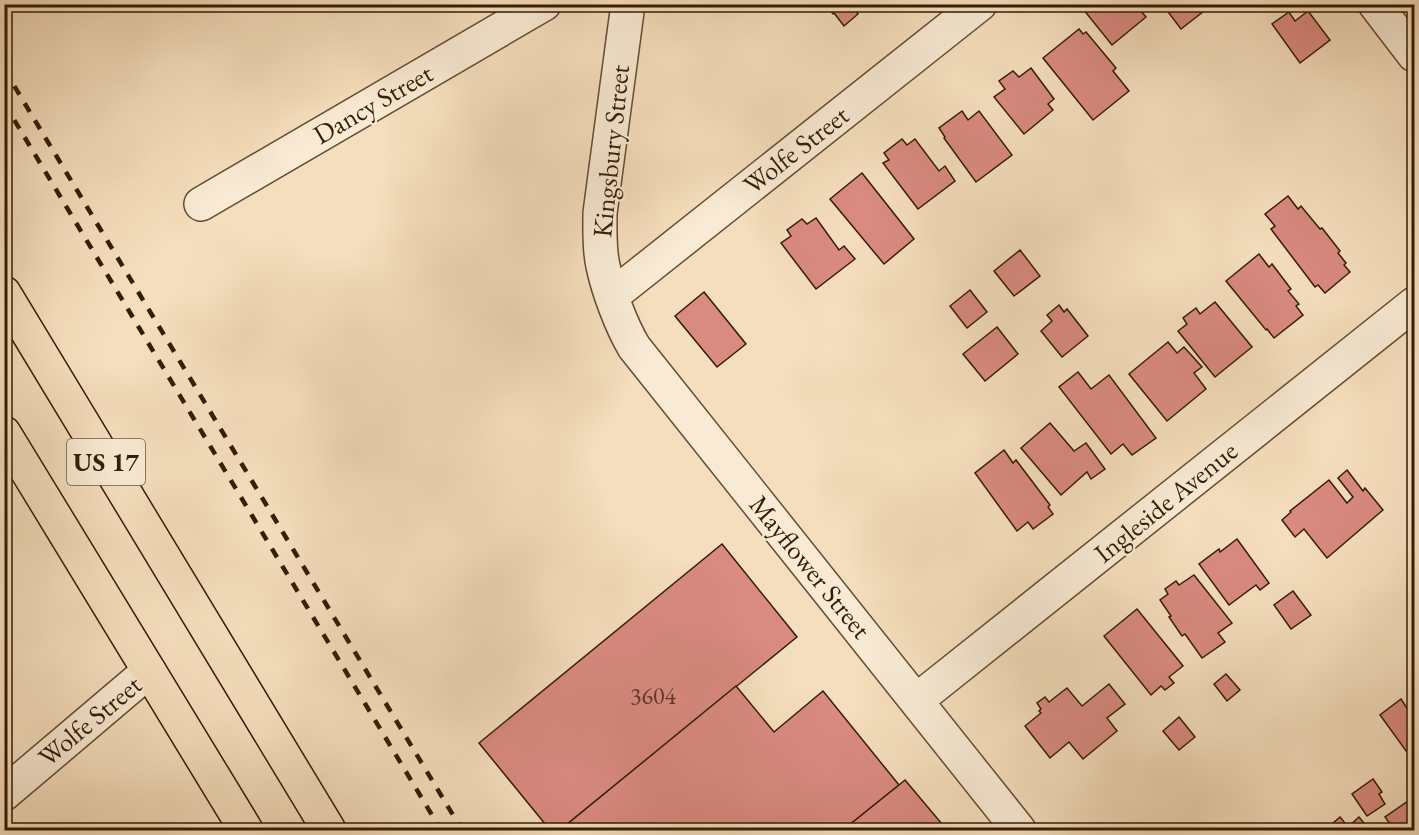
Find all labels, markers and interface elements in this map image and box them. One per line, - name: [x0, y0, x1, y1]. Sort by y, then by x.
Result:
- street label: Dancy Street: [307, 55, 439, 152]
- street label: Kingsbury Street: [584, 62, 637, 239]
- street label: Wolfe Street: [736, 97, 856, 202]
- street label: Ingleside Avenue: [1087, 433, 1245, 570]
- road number: US 17: [67, 439, 145, 485]
- street label: Mayflower Street: [742, 488, 879, 646]
- street label: Wolfe Street: [31, 667, 149, 774]
- house number: 3604: [630, 680, 677, 711]

